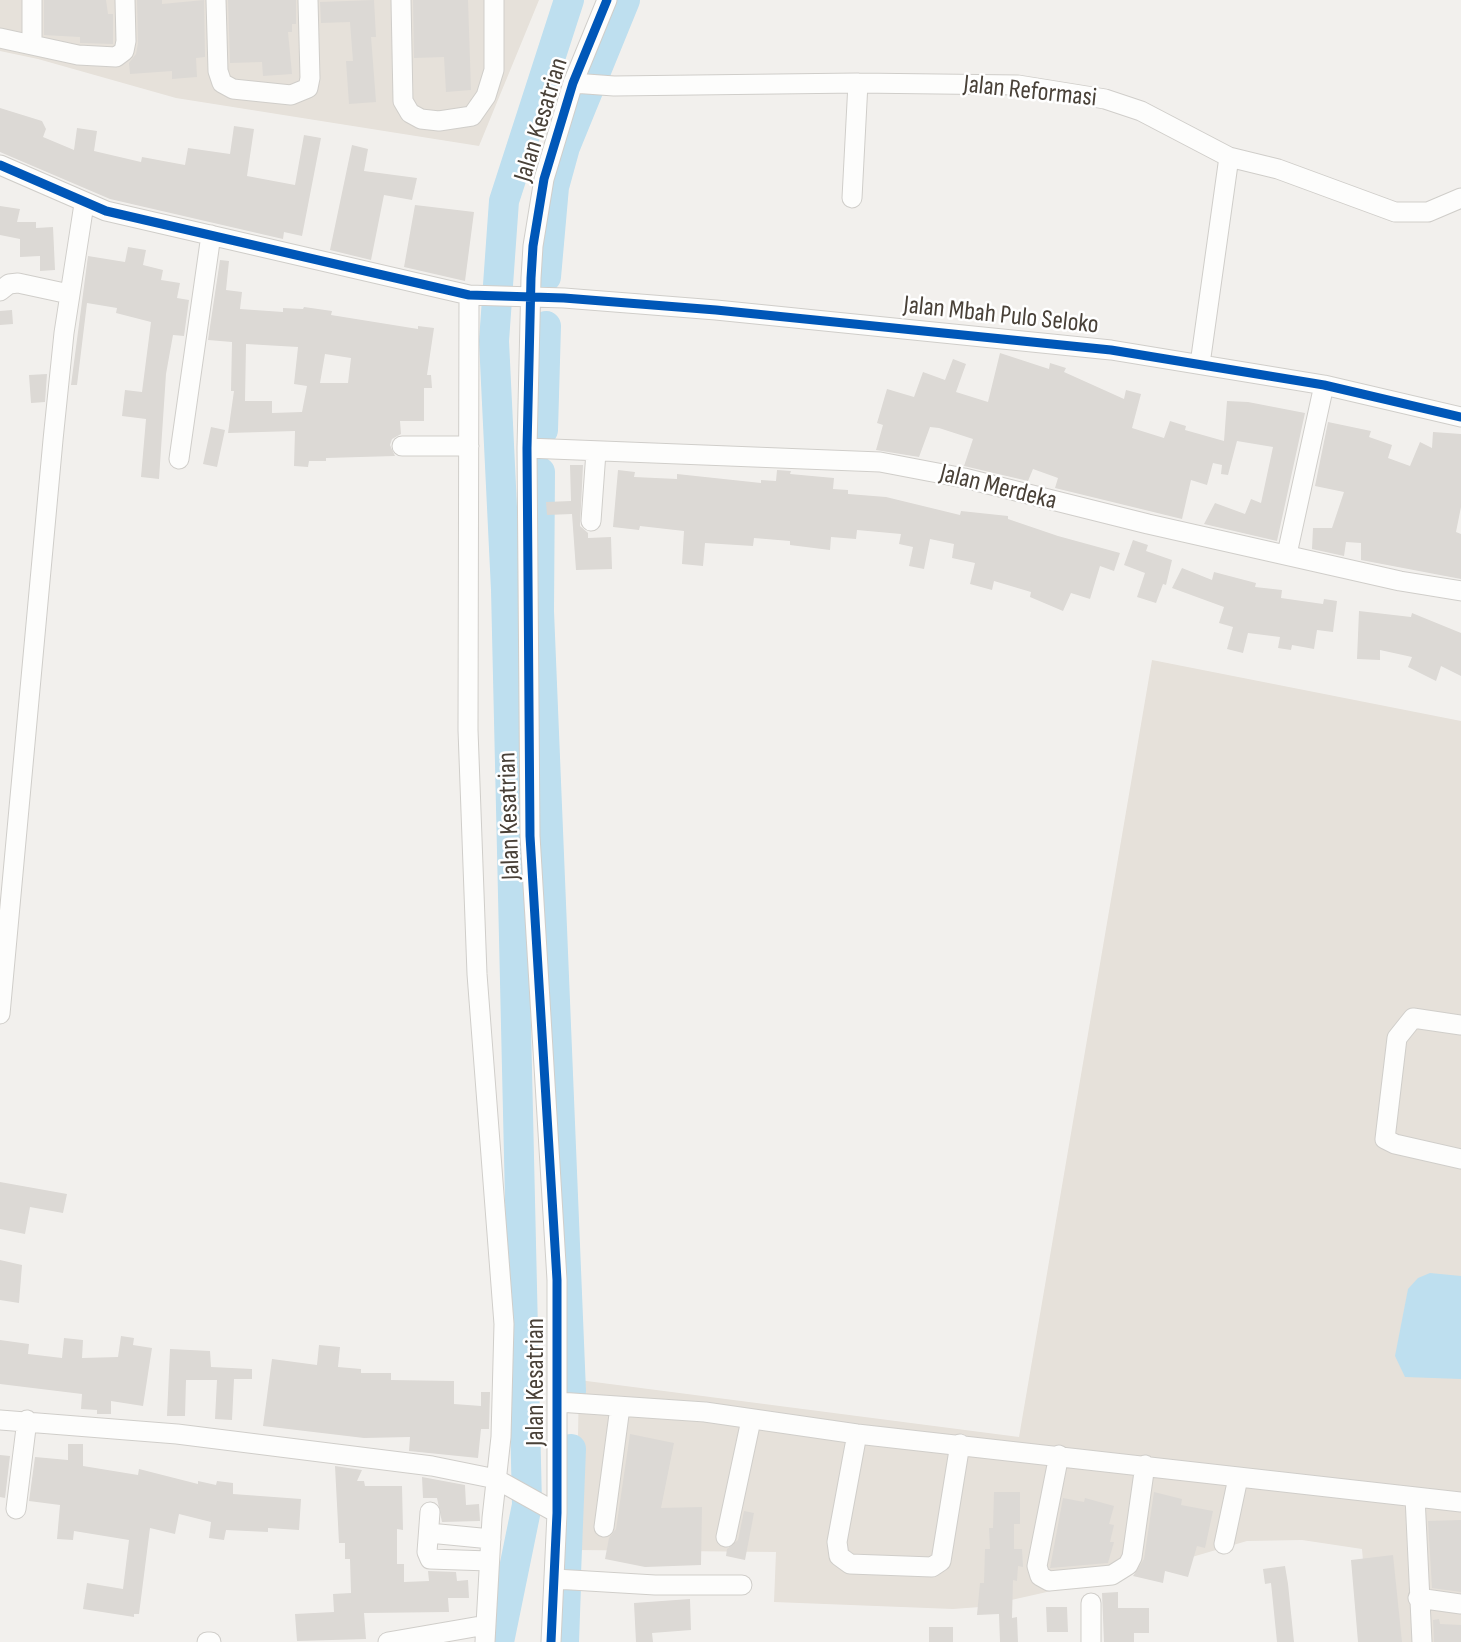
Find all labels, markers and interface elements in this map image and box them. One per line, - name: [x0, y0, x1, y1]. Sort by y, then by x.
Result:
- street label: Jalan Kesatrian: [508, 54, 576, 186]
- street label: Jalan Reformasi: [962, 69, 1098, 115]
- street label: Jalan Mbah Pulo Seloko: [902, 290, 1100, 342]
- street label: Jalan Merdeka: [936, 458, 1060, 518]
- street label: Jalan Kesatrian: [492, 752, 528, 880]
- street label: Jalan Kesatrian: [520, 1318, 552, 1446]

